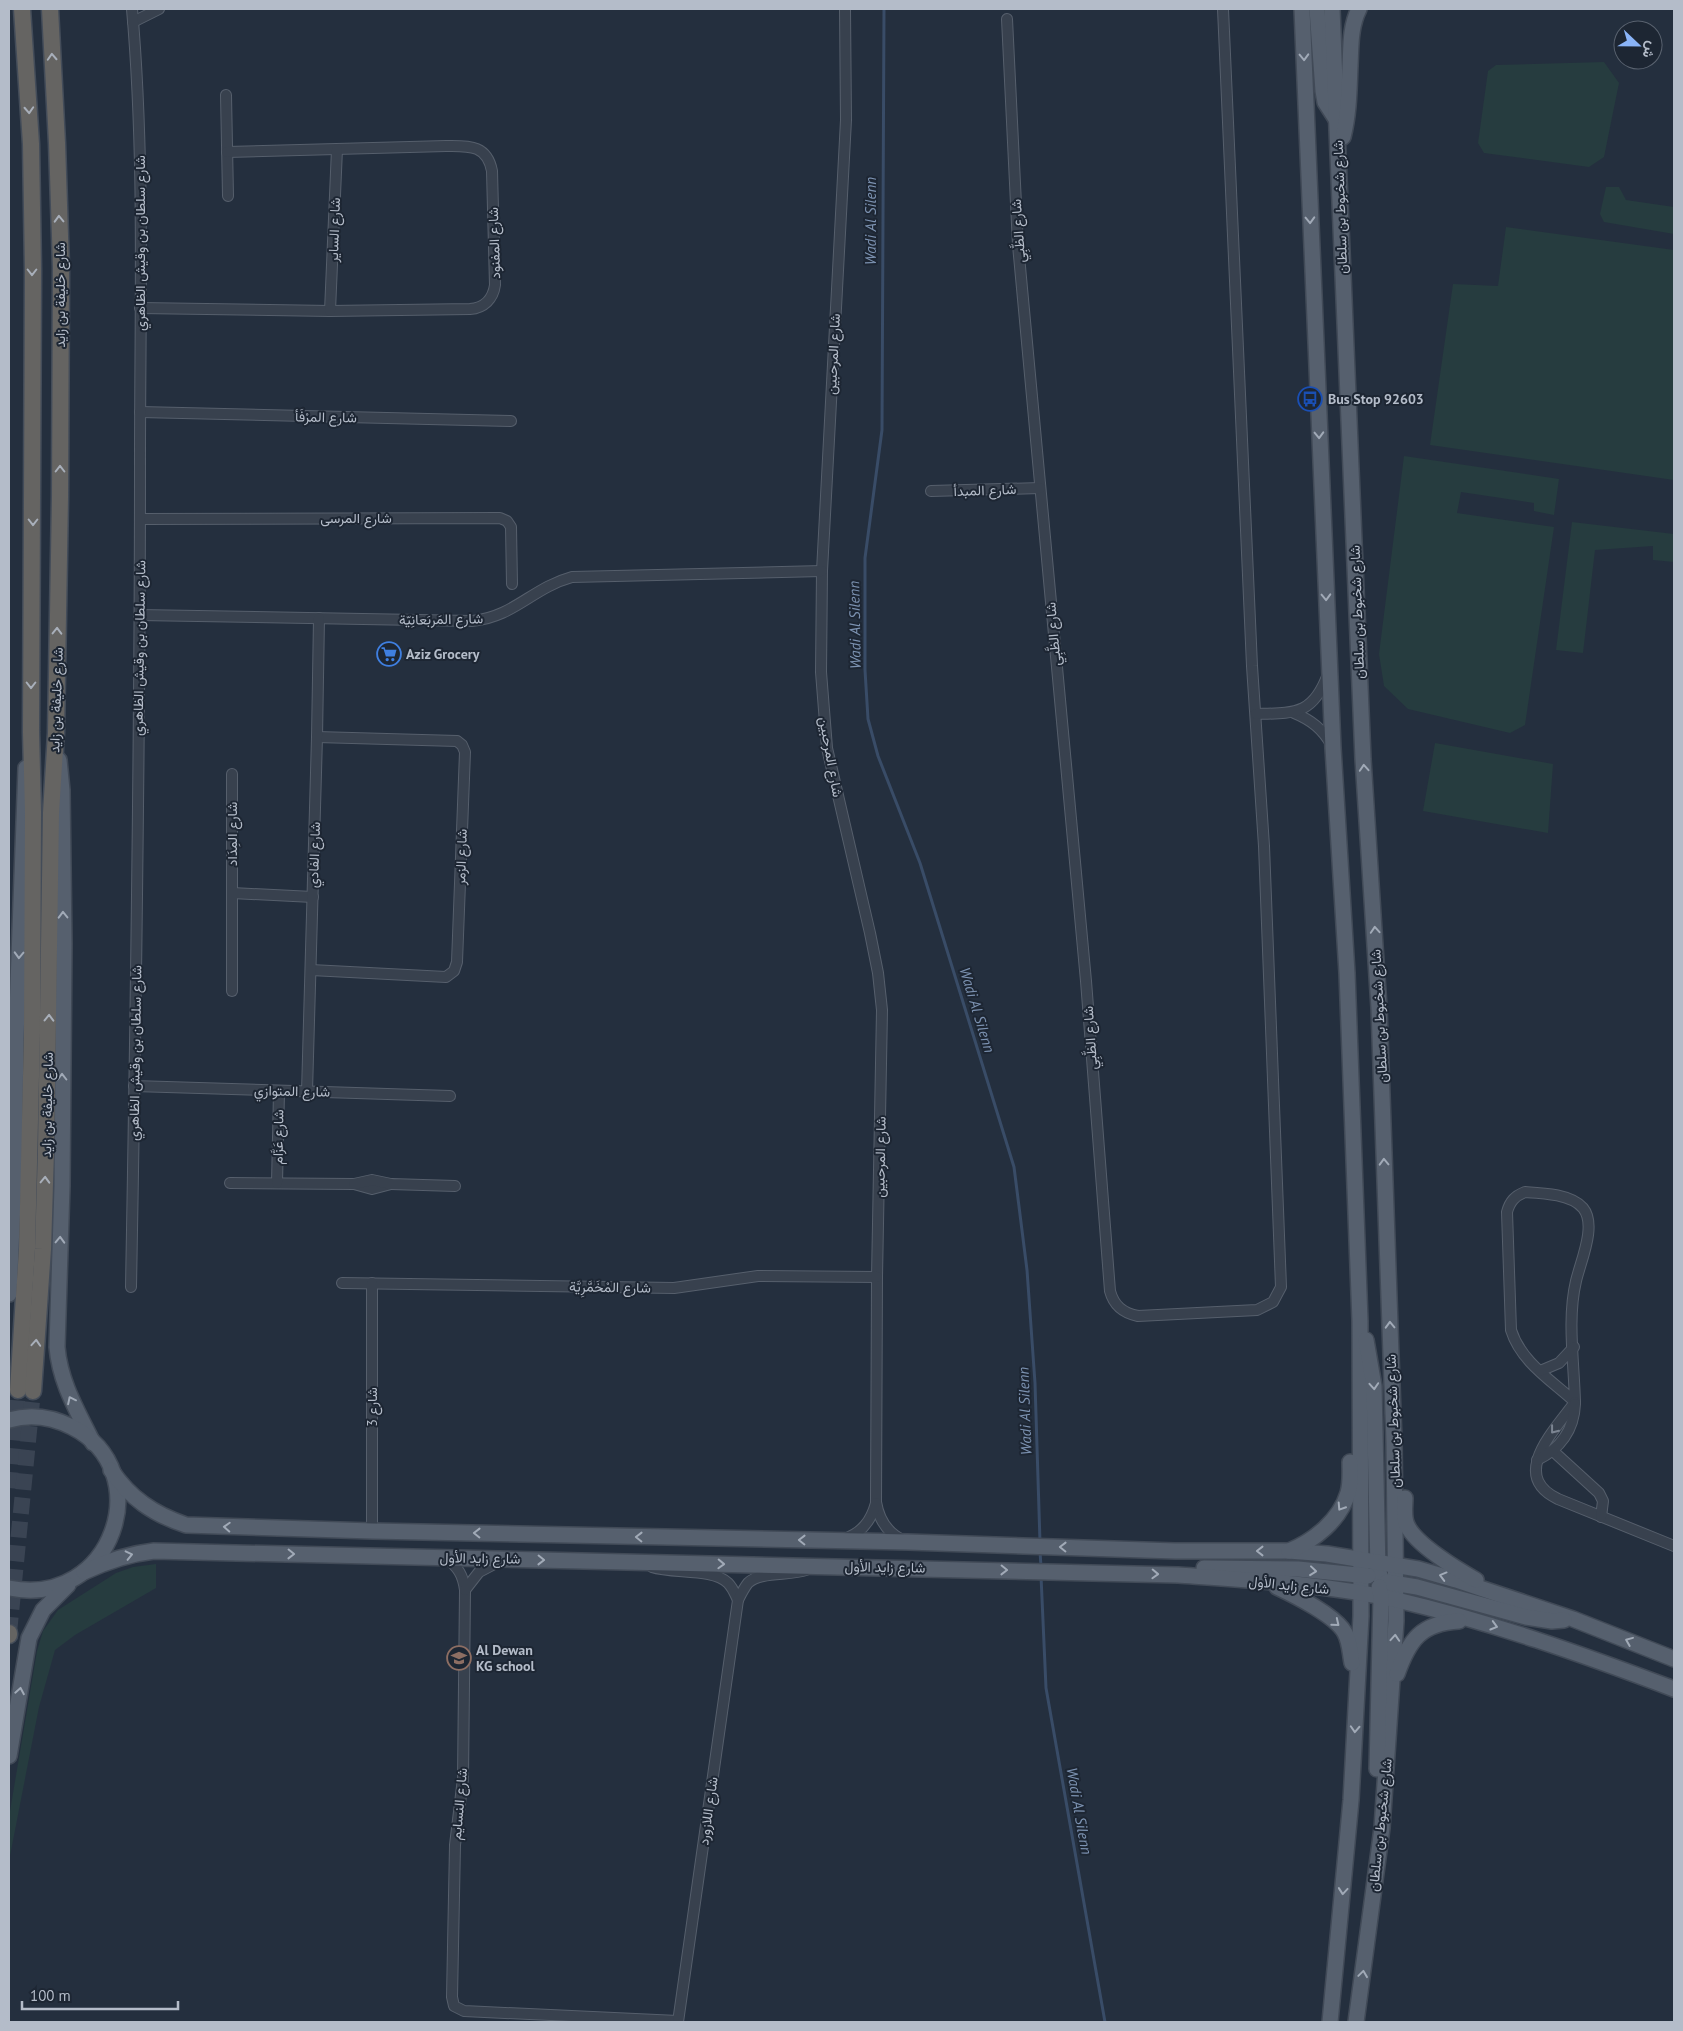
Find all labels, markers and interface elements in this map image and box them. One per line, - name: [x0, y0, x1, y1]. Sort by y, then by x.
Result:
- north arrow: [1613, 20, 1663, 70]
- text: ش: [1638, 39, 1662, 61]
- one-way arrow: [47, 52, 58, 60]
- one-way arrow: [1298, 54, 1309, 62]
- one-way arrow: [23, 106, 34, 114]
- street label: شارع شخبوط بن سلطان: [1329, 140, 1353, 274]
- street label: شارع سلطان بن وقيش الظاهري: [131, 155, 152, 331]
- water label: Wadi Al Silenn: [861, 177, 880, 265]
- street label: شارع الساير: [324, 197, 346, 264]
- street label: شارع الظَّبِي: [1005, 198, 1032, 264]
- street label: شارع المفنود: [484, 207, 506, 279]
- one-way arrow: [54, 215, 65, 223]
- one-way arrow: [1305, 216, 1316, 224]
- street label: شارع خليفة بن زايد: [51, 242, 71, 348]
- one-way arrow: [27, 268, 38, 276]
- street label: شارع المرحبين: [822, 313, 846, 395]
- bus stop icon: Bus Stop 92603: [1297, 386, 1323, 412]
- place label: Bus Stop 92603: [1328, 390, 1424, 408]
- street label: شارع المرْفَأ: [295, 407, 357, 429]
- one-way arrow: [1314, 431, 1325, 439]
- one-way arrow: [55, 465, 65, 472]
- street label: شارع المبدأ: [953, 480, 1017, 502]
- street label: شارع المرسى: [320, 509, 392, 529]
- one-way arrow: [28, 518, 38, 526]
- street label: شارع شخبوط بن سلطان: [1346, 545, 1370, 679]
- street label: شارع سلطان بن وقيش الظاهري: [128, 560, 153, 736]
- water label: Wadi Al Silenn: [844, 581, 865, 669]
- one-way arrow: [1321, 593, 1332, 601]
- street label: شارع الظَّبِي: [1040, 601, 1068, 667]
- street label: شارع المَربَعانِيّة: [399, 609, 483, 631]
- one-way arrow: [52, 627, 63, 635]
- supermarket icon: Aziz Grocery: [376, 641, 402, 667]
- place label: Aziz Grocery: [406, 645, 480, 663]
- street label: شارع خليفة بن زايد: [45, 647, 69, 753]
- one-way arrow: [26, 681, 37, 689]
- street label: شارع المرحبين: [813, 715, 847, 799]
- one-way arrow: [1358, 764, 1369, 772]
- street label: شارع المِدَاد: [223, 802, 243, 866]
- street label: شارع الفادي: [304, 822, 327, 889]
- street label: شارع الزمر: [451, 829, 473, 887]
- one-way arrow: [58, 911, 68, 918]
- one-way arrow: [1369, 926, 1380, 934]
- street label: شارع شخبوط بن سلطان: [1367, 949, 1393, 1083]
- one-way arrow: [13, 952, 24, 960]
- street label: شارع سلطان بن وقيش الظاهري: [124, 965, 149, 1141]
- water label: Wadi Al Silenn: [955, 965, 1000, 1055]
- street label: شارع الظَّبِي: [1077, 1005, 1104, 1071]
- one-way arrow: [43, 1014, 54, 1022]
- street label: شارع خليفة بن زايد: [37, 1052, 59, 1158]
- one-way arrow: [57, 1073, 68, 1081]
- street label: شارع المتوازي: [254, 1081, 330, 1104]
- street label: شارع عَزَّام: [269, 1109, 289, 1165]
- street label: شارع المرحبين: [870, 1116, 892, 1198]
- one-way arrow: [1379, 1158, 1390, 1166]
- one-way arrow: [40, 1176, 50, 1184]
- one-way arrow: [55, 1235, 66, 1243]
- street label: شارع المْخَمَّرِيَّة: [569, 1277, 651, 1299]
- one-way arrow: [1385, 1320, 1395, 1328]
- one-way arrow: [31, 1338, 42, 1346]
- street label: شارع شخبوط بن سلطان: [1382, 1354, 1406, 1488]
- water label: Wadi Al Silenn: [1013, 1366, 1036, 1455]
- one-way arrow: [1368, 1382, 1379, 1390]
- street label: شارع 3: [363, 1387, 383, 1427]
- one-way arrow: [67, 1396, 77, 1405]
- one-way arrow: [1551, 1424, 1560, 1434]
- one-way arrow: [1338, 1501, 1347, 1511]
- one-way arrow: [223, 1521, 231, 1532]
- one-way arrow: [472, 1528, 480, 1538]
- one-way arrow: [635, 1532, 642, 1542]
- one-way arrow: [797, 1535, 805, 1546]
- one-way arrow: [1058, 1541, 1066, 1552]
- one-way arrow: [1255, 1546, 1263, 1556]
- street label: شارع زايد الأول: [439, 1548, 521, 1570]
- one-way arrow: [287, 1549, 295, 1560]
- one-way arrow: [125, 1550, 134, 1561]
- one-way arrow: [537, 1554, 545, 1565]
- street label: شارع زايد الأول: [844, 1557, 926, 1579]
- one-way arrow: [717, 1558, 725, 1569]
- one-way arrow: [1000, 1565, 1008, 1575]
- one-way arrow: [1310, 1565, 1318, 1576]
- one-way arrow: [1152, 1569, 1160, 1579]
- street label: شارع زايد الأول: [1248, 1572, 1330, 1600]
- one-way arrow: [1439, 1572, 1447, 1582]
- one-way arrow: [1330, 1618, 1339, 1626]
- one-way arrow: [1489, 1621, 1497, 1631]
- one-way arrow: [1390, 1634, 1401, 1642]
- one-way arrow: [1625, 1637, 1634, 1648]
- place label: Al Dewan KG school: [476, 1641, 536, 1675]
- school or university icon: Al Dewan KG school: [446, 1645, 472, 1671]
- one-way arrow: [14, 1686, 25, 1694]
- one-way arrow: [1350, 1726, 1361, 1734]
- street label: شارع شخبوط بن سلطان: [1364, 1758, 1398, 1893]
- water label: Wadi Al Silenn: [1062, 1766, 1097, 1856]
- street label: شارع النسايم: [447, 1767, 473, 1841]
- street label: شارع اللازورد: [694, 1776, 724, 1847]
- one-way arrow: [1338, 1888, 1349, 1896]
- one-way arrow: [1357, 1970, 1368, 1978]
- scale bar: [22, 1978, 179, 2010]
- text: 100 m: [30, 1986, 71, 2005]

